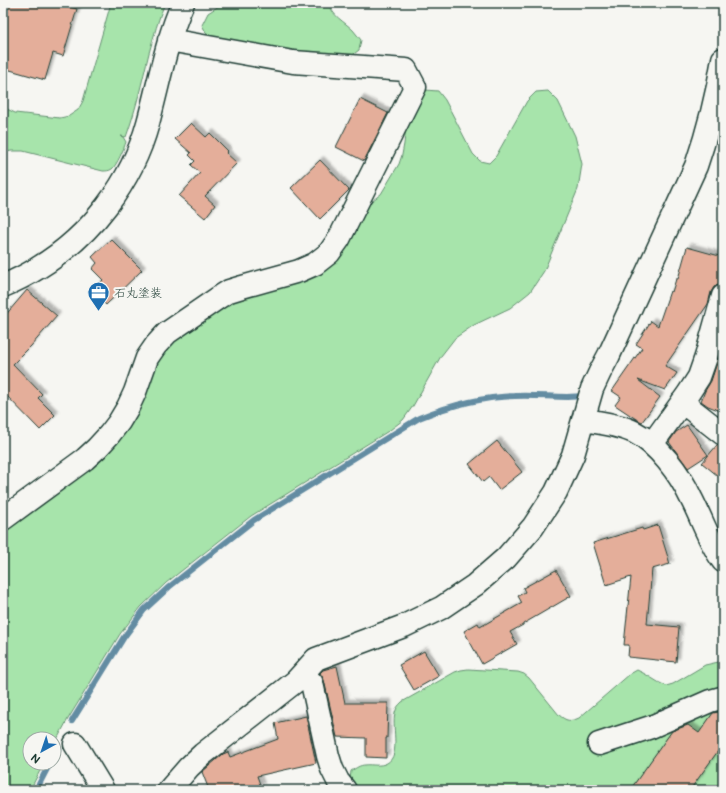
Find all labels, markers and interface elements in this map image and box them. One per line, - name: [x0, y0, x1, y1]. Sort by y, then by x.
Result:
- office icon: 石丸塗装: [86, 280, 112, 313]
- place label: 石丸塗装: [114, 286, 162, 301]
- north arrow: [22, 731, 62, 771]
- text: N: [29, 751, 43, 766]

